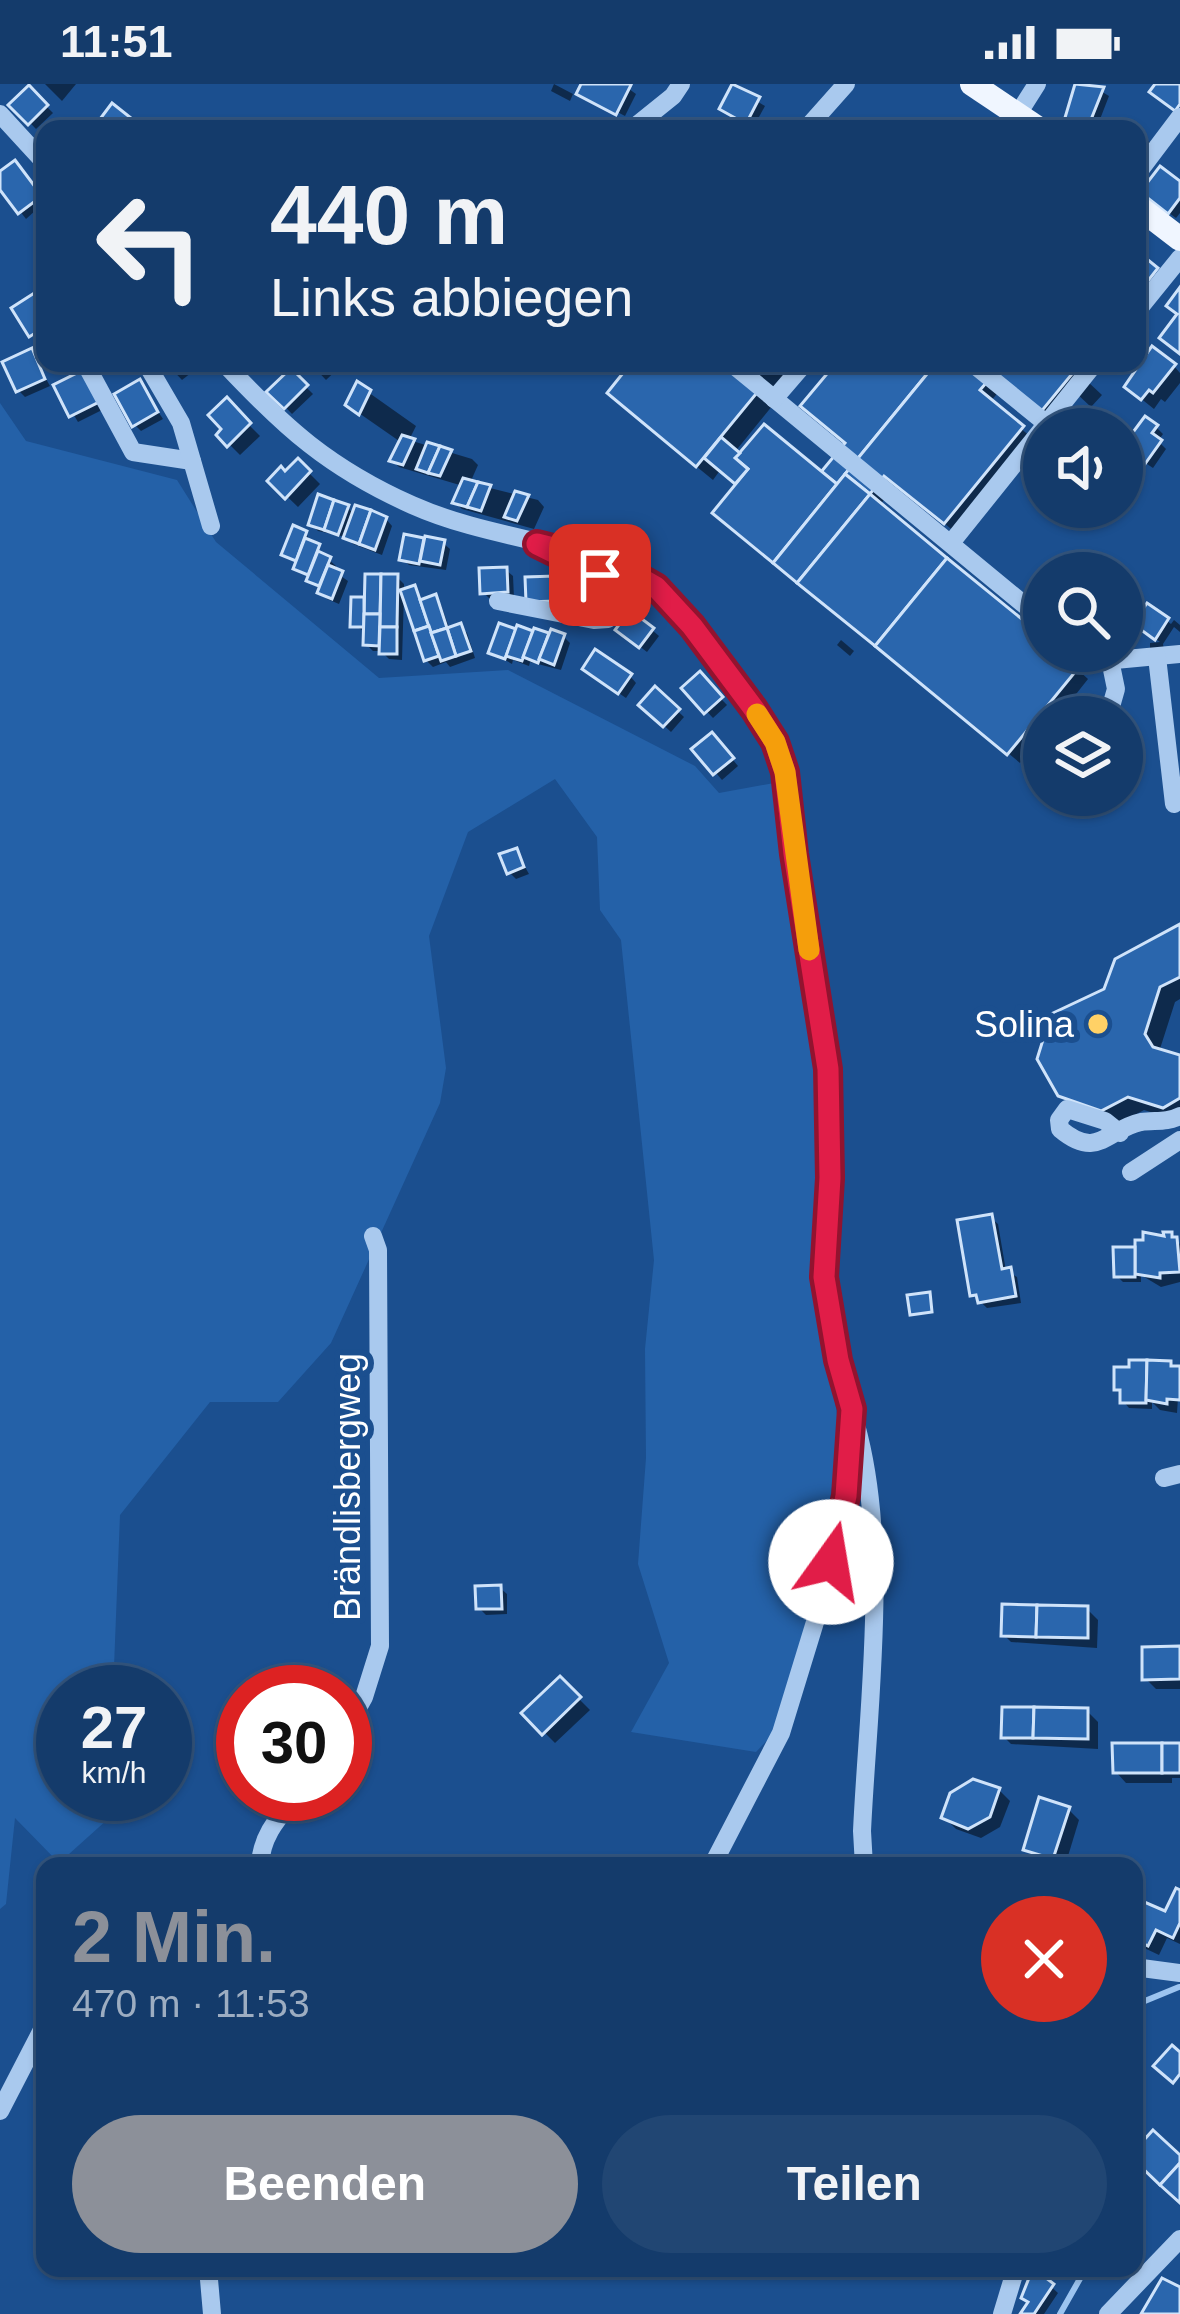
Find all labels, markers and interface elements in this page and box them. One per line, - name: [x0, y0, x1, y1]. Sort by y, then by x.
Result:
- text: 11:51: [60, 16, 173, 67]
- icon: left: [72, 168, 228, 324]
- text: 440 m: [270, 168, 508, 262]
- text: Links abbiegen: [270, 267, 633, 327]
- map controls: [1023, 408, 1143, 816]
- button: sound: [1023, 408, 1143, 528]
- pin: [549, 524, 651, 626]
- icon: arrive: [567, 542, 633, 608]
- button: search: [1023, 552, 1143, 672]
- button: layers: [1023, 696, 1143, 816]
- place label: Solina: [974, 1004, 1075, 1045]
- marker: Solina: [1085, 1011, 1111, 1037]
- street label: Brändlisbergweg: [327, 1353, 368, 1621]
- position arrow: [768, 1499, 894, 1625]
- speed limit sign: 30: [216, 1665, 372, 1821]
- text: 27: [81, 1694, 147, 1761]
- text: km/h: [81, 1756, 147, 1789]
- button: close: [981, 1896, 1107, 2022]
- text: 2 Min.: [72, 1897, 276, 1977]
- text: 470 m · 11:53: [72, 1982, 310, 2025]
- button: Beenden: [72, 2115, 578, 2253]
- button: Teilen: [602, 2115, 1107, 2253]

